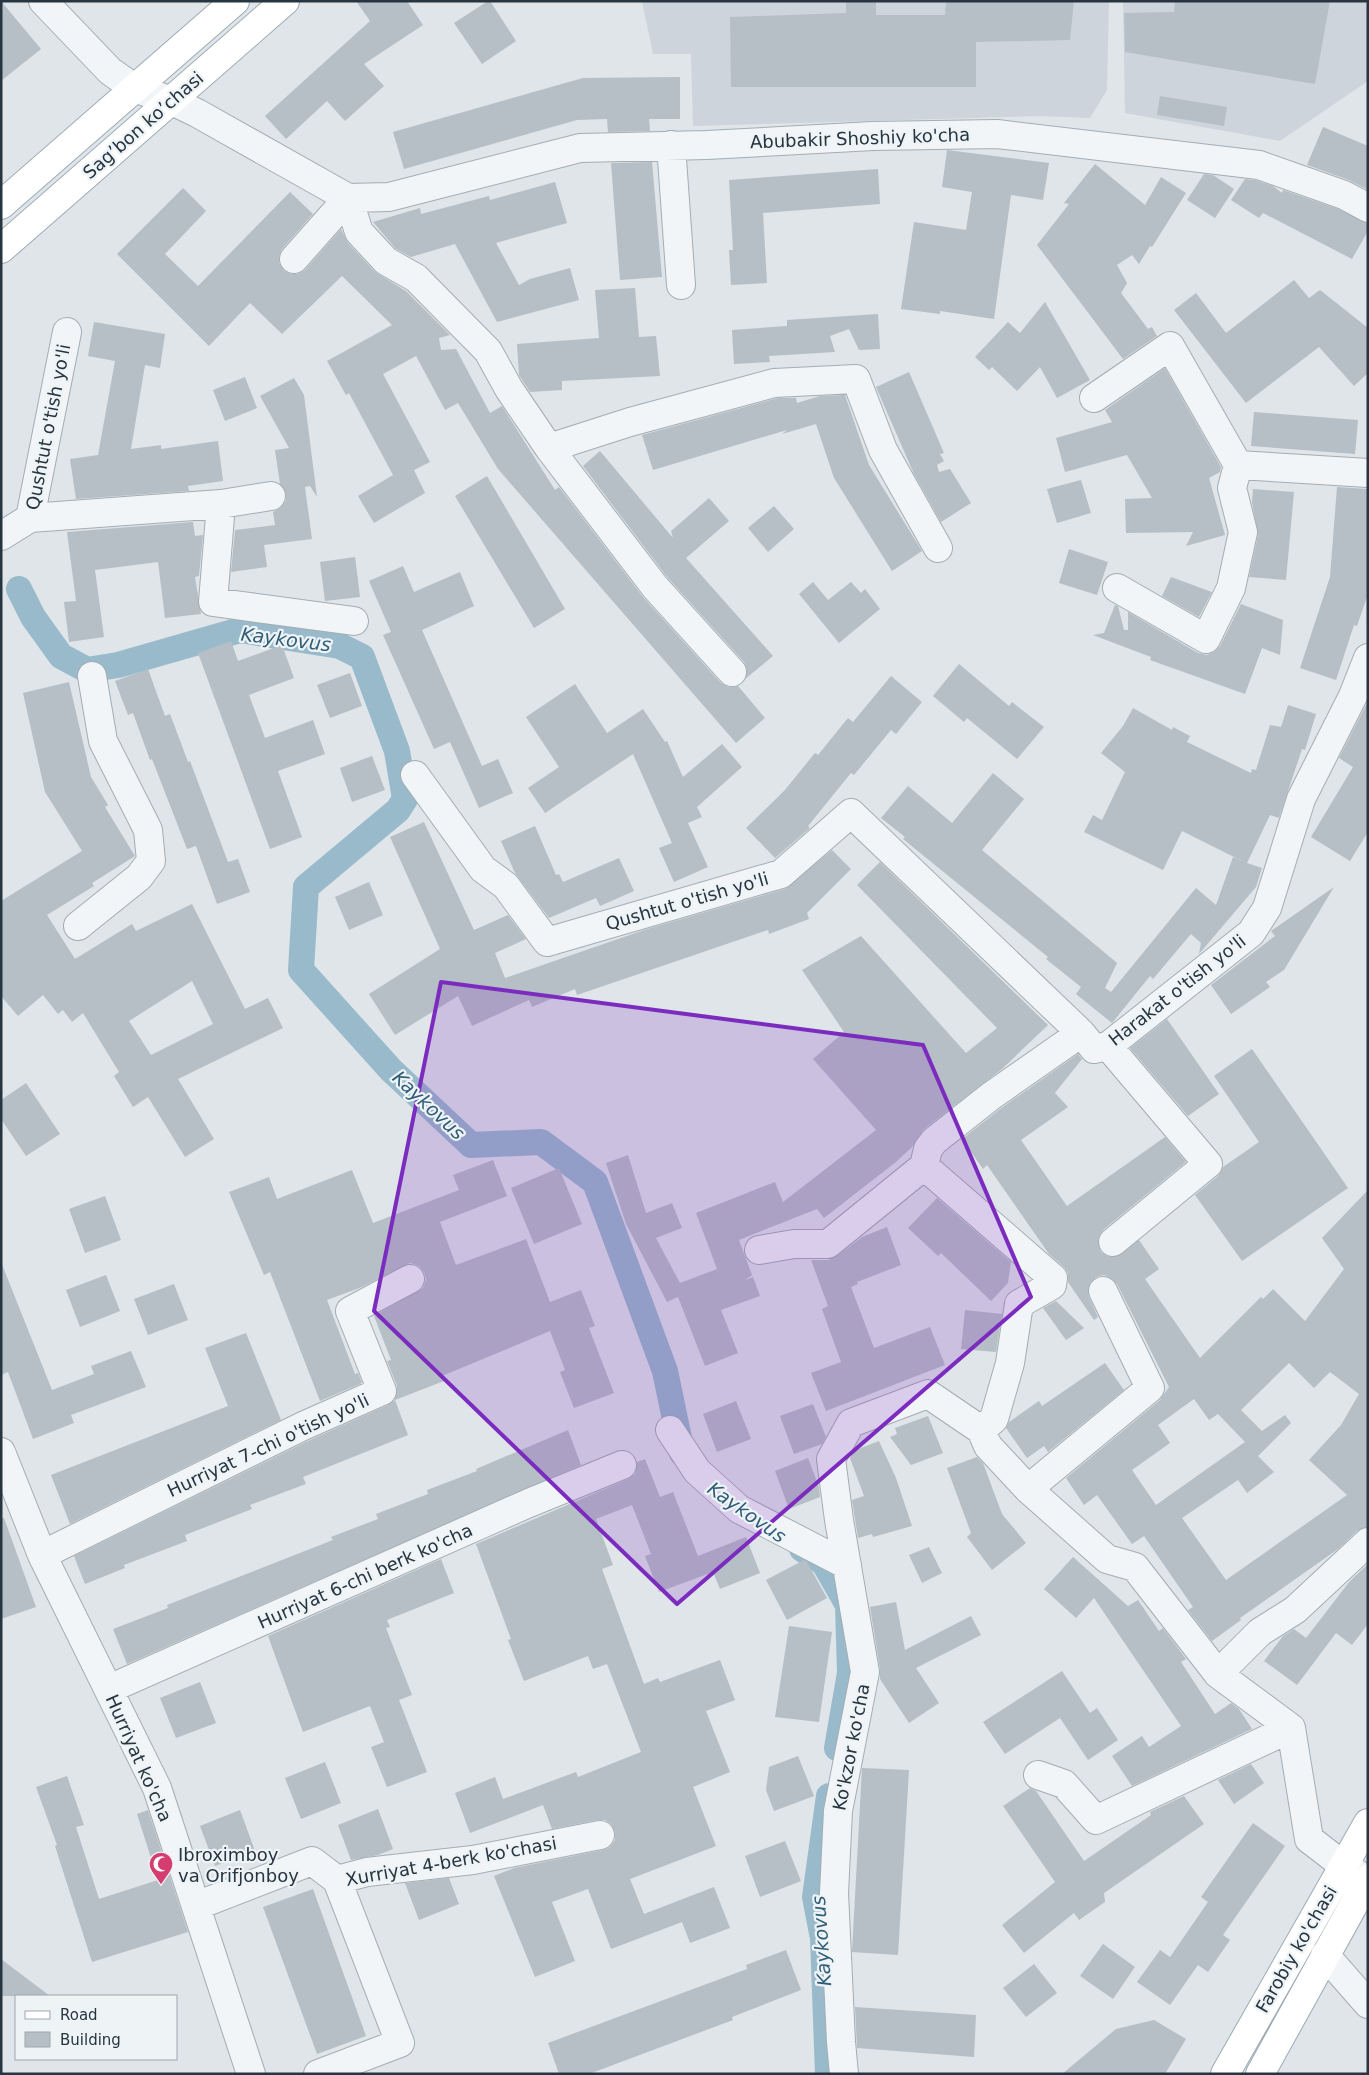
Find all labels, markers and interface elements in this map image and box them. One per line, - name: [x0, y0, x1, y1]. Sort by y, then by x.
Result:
- street label: Sag’bon ko’chasi: [79, 67, 207, 183]
- street label: Abubakir Shoshiy ko'cha: [750, 124, 970, 152]
- street label: Qushtut o'tish yo'li: [22, 342, 74, 512]
- water label: Kaykovus: [240, 623, 332, 655]
- street label: Qushtut o'tish yo'li: [603, 868, 771, 934]
- street label: Harakat o'tish yo'li: [1104, 930, 1250, 1050]
- water label: Kaykovus: [388, 1066, 470, 1144]
- street label: Hurriyat 7-chi o'tish yo'li: [164, 1389, 372, 1501]
- water label: Kaykovus: [704, 1477, 790, 1547]
- street label: Hurriyat 6-chi berk ko'cha: [254, 1519, 476, 1633]
- street label: Ko'kzor ko'cha: [828, 1682, 874, 1812]
- street label: Hurriyat ko'cha: [102, 1691, 176, 1825]
- street label: Xurriyat 4-berk ko'chasi: [344, 1832, 558, 1890]
- place label: Ibroximboy va Orifjonboy: [178, 1844, 299, 1886]
- mosque icon: Ibroximboy va Orifjonboy: [148, 1851, 174, 1885]
- street label: Farobiy ko'chasi: [1251, 1882, 1341, 2016]
- water label: Kaykovus: [807, 1895, 835, 1987]
- legend: [15, 1995, 178, 2060]
- text: Road: [60, 2006, 98, 2024]
- text: Building: [60, 2031, 121, 2049]

